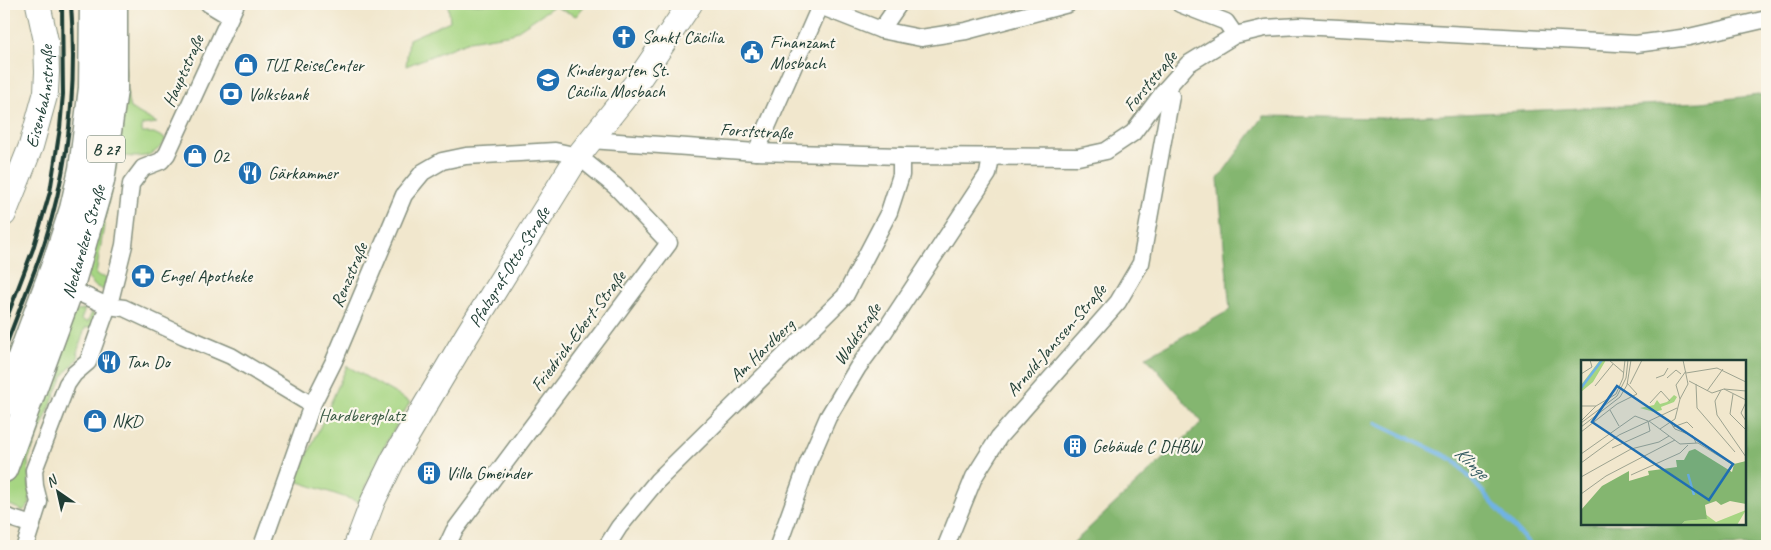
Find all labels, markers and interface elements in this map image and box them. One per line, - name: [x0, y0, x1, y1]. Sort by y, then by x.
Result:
- church icon: Sankt Cäcilia: [611, 24, 637, 50]
- place label: Sankt Cäcilia: [642, 26, 725, 48]
- street label: Hauptstraße: [157, 31, 209, 110]
- place label: Finanzamt Mosbach: [770, 31, 836, 74]
- public building icon: Finanzamt Mosbach: [739, 39, 765, 65]
- street label: Eisenbahnstraße: [20, 44, 58, 150]
- street label: Forststraße: [1118, 45, 1182, 116]
- shop icon: TUI ReiseCenter: [233, 52, 259, 78]
- place label: TUI ReiseCenter: [264, 54, 366, 76]
- place label: Kindergarten St. Cäcilia Mosbach: [566, 59, 669, 102]
- school or university icon: Kindergarten St. Cäcilia Mosbach: [535, 67, 561, 93]
- bank icon: Volksbank: [218, 81, 244, 107]
- place label: Volksbank: [248, 83, 310, 105]
- street label: Forststraße: [719, 118, 794, 144]
- road number: B 27: [87, 136, 125, 162]
- shop icon: O2: [182, 143, 208, 169]
- place label: O2: [212, 145, 231, 167]
- restaurant icon: Gärkammer: [237, 160, 263, 186]
- place label: Gärkammer: [268, 162, 340, 184]
- street label: Neckarelzer Straße: [57, 181, 111, 301]
- street label: Pfalzgraf-Otto-Straße: [464, 202, 555, 331]
- street label: Renzstraße: [326, 238, 373, 311]
- pharmacy icon: Engel Apotheke: [130, 263, 156, 289]
- place label: Engel Apotheke: [160, 265, 253, 287]
- street label: Friedrich-Ebert-Straße: [526, 266, 631, 396]
- street label: Arnold-Janssen-Straße: [1001, 278, 1111, 401]
- street label: Waldstraße: [828, 298, 886, 369]
- street label: Am Hardberg: [725, 313, 800, 386]
- restaurant icon: Tan Do: [96, 349, 122, 375]
- place label: Tan Do: [126, 351, 171, 373]
- inset map: [1581, 360, 1746, 525]
- park label: Hardbergplatz: [319, 404, 407, 426]
- shop icon: NKD: [82, 408, 108, 434]
- place label: NKD: [112, 410, 144, 432]
- building icon: Gebäude C DHBW: [1062, 433, 1088, 459]
- place label: Gebäude C DHBW: [1092, 435, 1203, 457]
- water label: Klinge: [1449, 441, 1495, 486]
- building icon: Villa Gmeinder: [416, 460, 442, 486]
- place label: Villa Gmeinder: [446, 462, 533, 484]
- north arrow: [32, 468, 82, 518]
- text: N: [43, 471, 61, 491]

